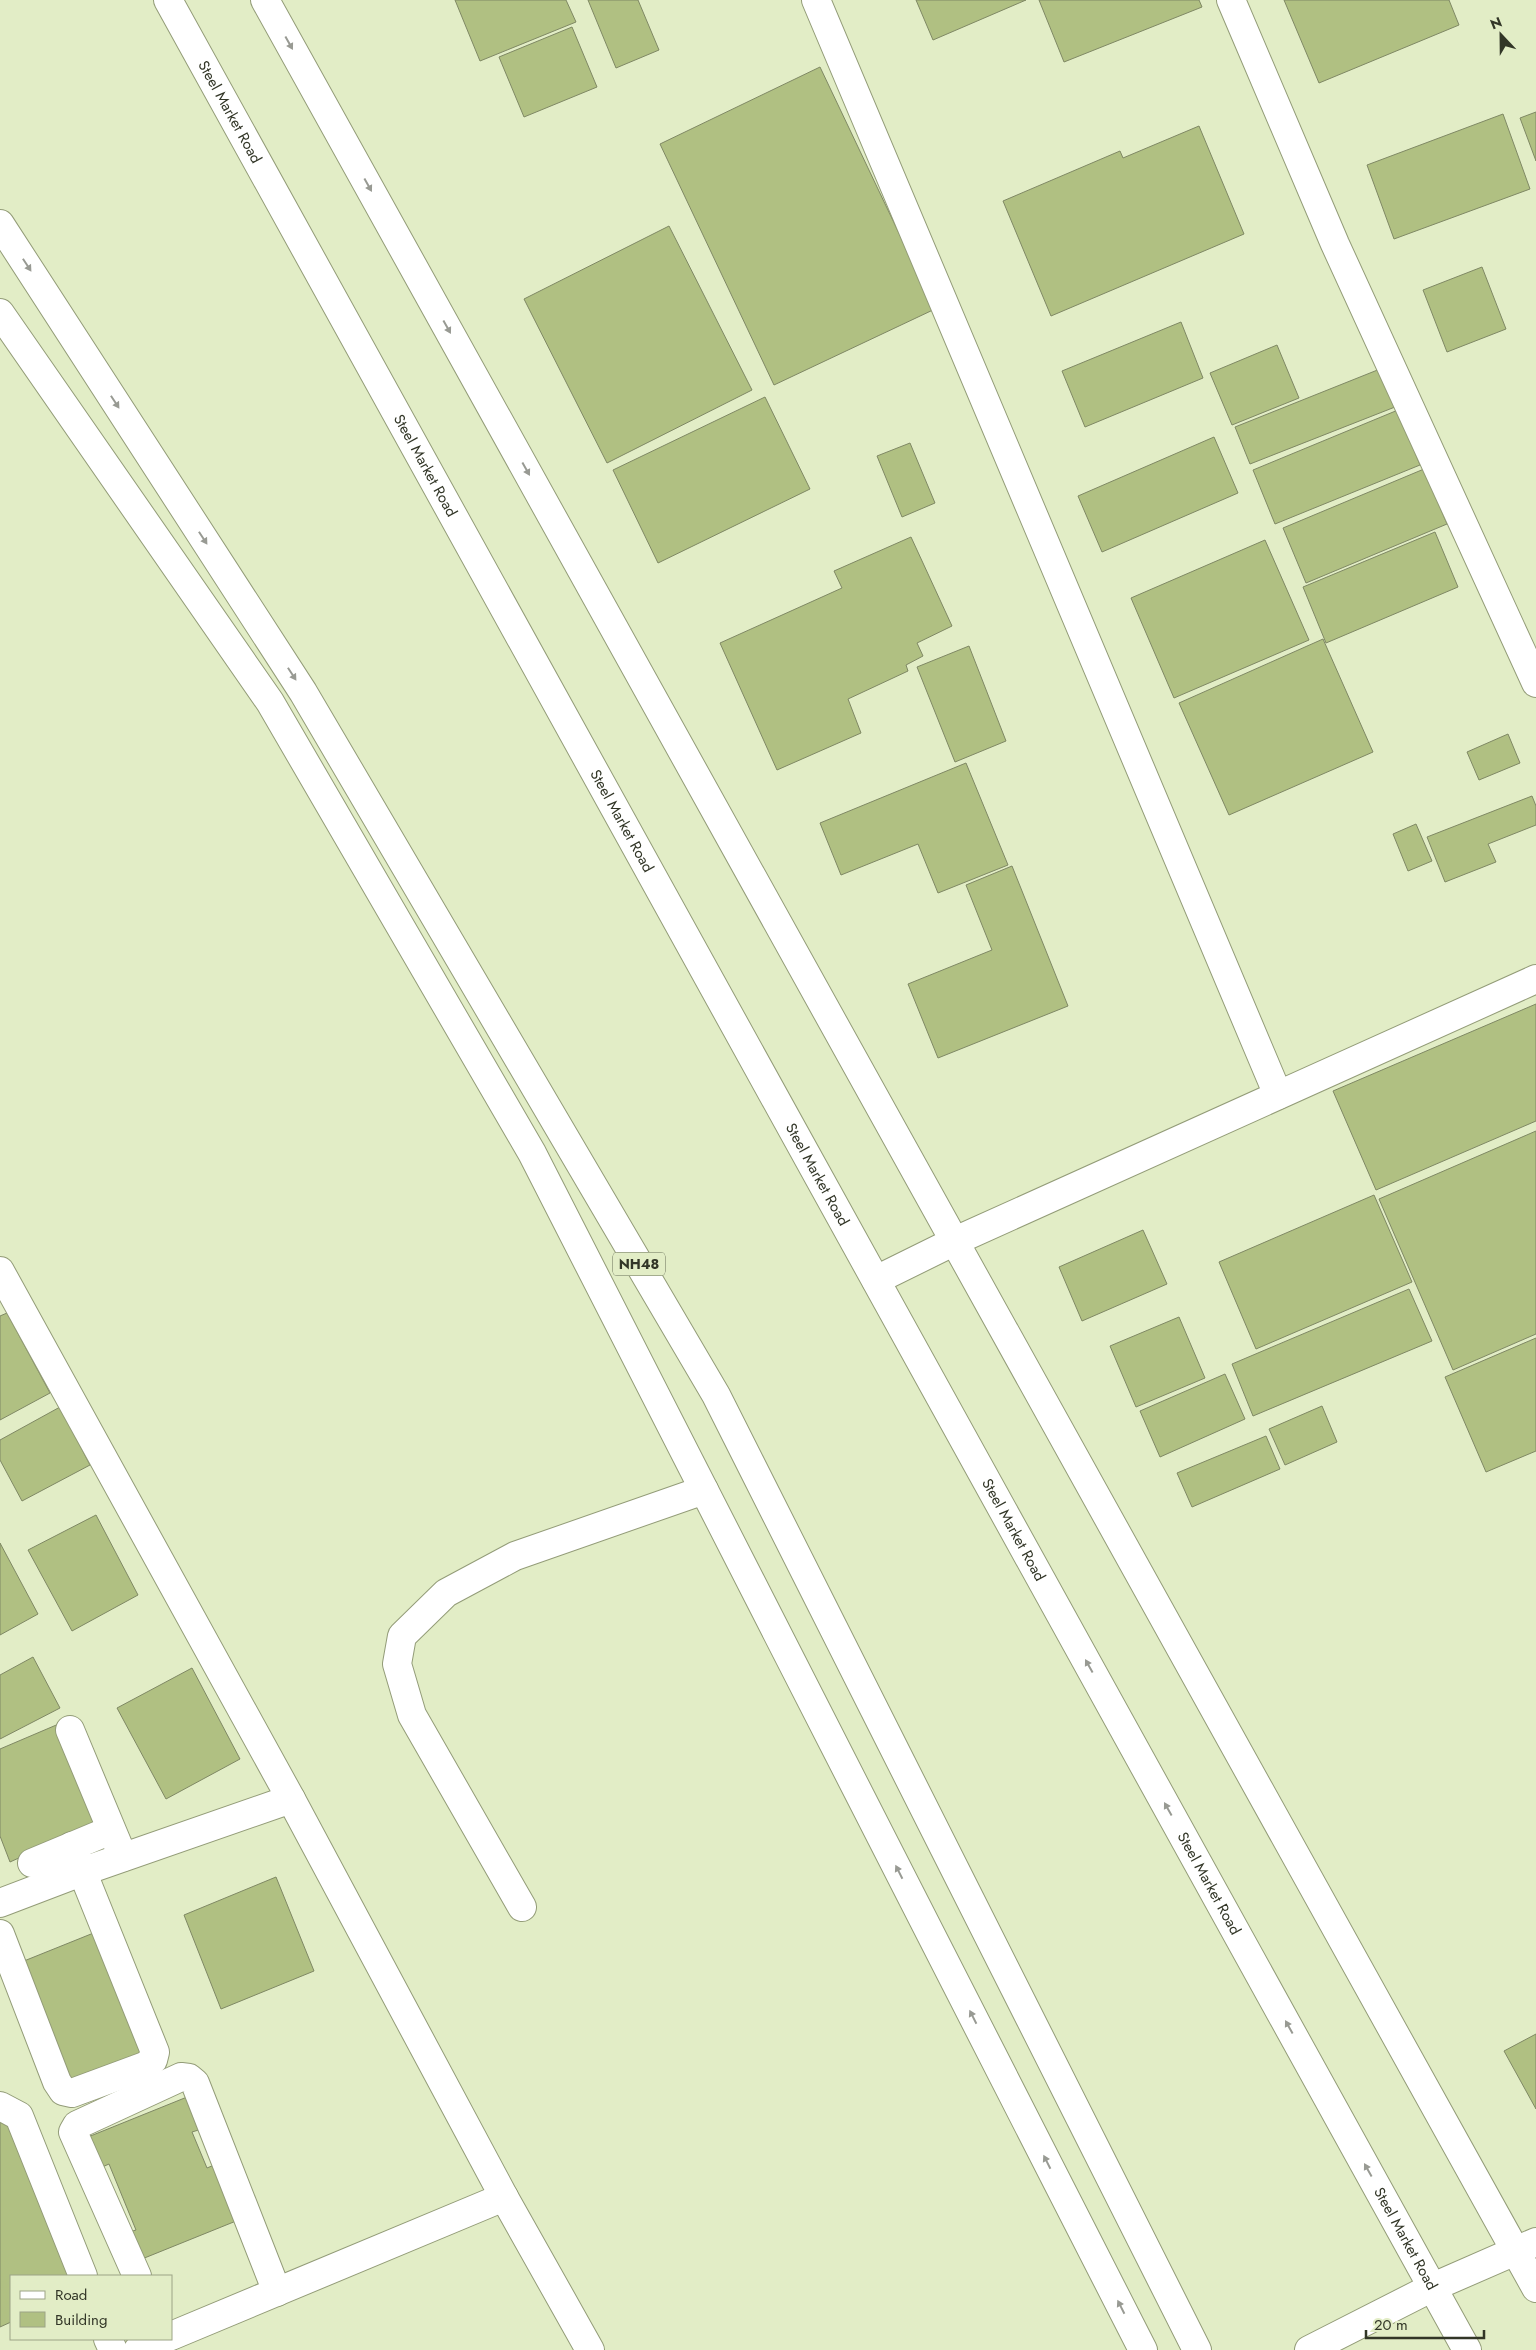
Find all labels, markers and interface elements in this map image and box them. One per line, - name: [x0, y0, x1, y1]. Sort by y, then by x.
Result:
- north arrow: [1476, 10, 1526, 60]
- text: N: [1487, 12, 1505, 34]
- one-way arrow: [285, 35, 293, 50]
- street label: Steel Market Road: [193, 57, 267, 167]
- one-way arrow: [364, 177, 372, 192]
- one-way arrow: [22, 259, 31, 272]
- one-way arrow: [442, 320, 451, 333]
- one-way arrow: [110, 395, 120, 408]
- street label: Steel Market Road: [388, 410, 463, 521]
- one-way arrow: [521, 462, 530, 475]
- one-way arrow: [199, 531, 208, 545]
- one-way arrow: [287, 668, 297, 681]
- street label: Steel Market Road: [584, 766, 659, 876]
- street label: Steel Market Road: [780, 1119, 855, 1230]
- road number: NH48: [613, 1252, 665, 1276]
- street label: Steel Market Road: [976, 1474, 1051, 1585]
- one-way arrow: [1085, 1660, 1094, 1673]
- one-way arrow: [1164, 1801, 1172, 1816]
- street label: Steel Market Road: [1172, 1828, 1246, 1939]
- one-way arrow: [895, 1865, 903, 1880]
- one-way arrow: [969, 2010, 977, 2024]
- one-way arrow: [1285, 2020, 1293, 2035]
- one-way arrow: [1043, 2155, 1051, 2169]
- one-way arrow: [1363, 2163, 1372, 2176]
- street label: Steel Market Road: [1368, 2183, 1443, 2294]
- legend: [10, 2275, 172, 2340]
- text: Road: [55, 2284, 87, 2306]
- one-way arrow: [1117, 2299, 1125, 2314]
- scale bar: [1366, 2308, 1484, 2340]
- text: Building: [55, 2309, 107, 2331]
- text: 20 m: [1374, 2314, 1408, 2336]

